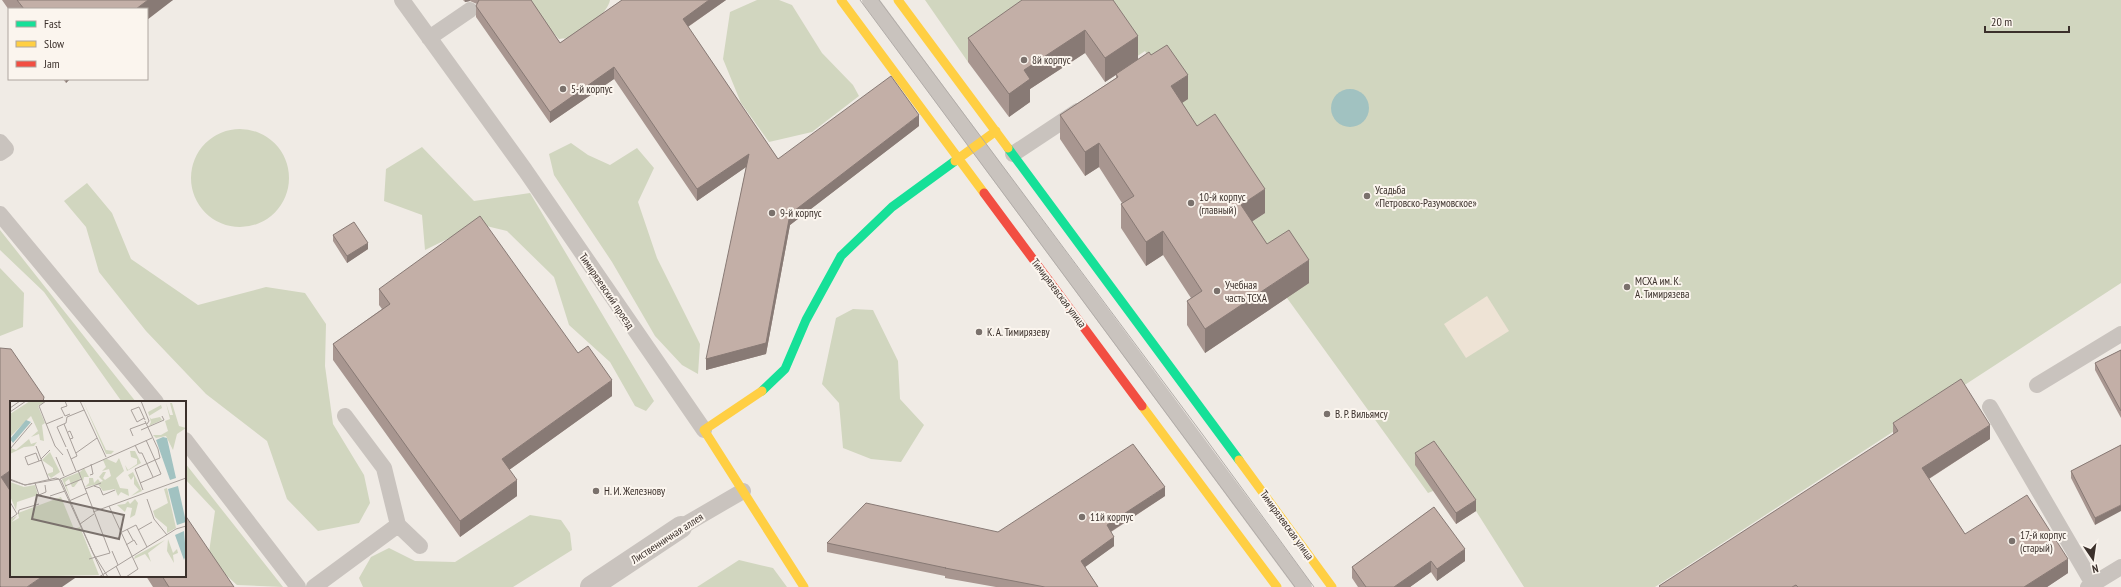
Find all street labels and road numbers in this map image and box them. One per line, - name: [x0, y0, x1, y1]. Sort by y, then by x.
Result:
- street label: Тимирязевский проезд: [576, 250, 638, 332]
- street label: Тимирязевская улица: [1028, 256, 1090, 330]
- street label: Тимирязевская улица: [1257, 487, 1317, 563]
- street label: Лиственничная аллея: [627, 509, 706, 567]

